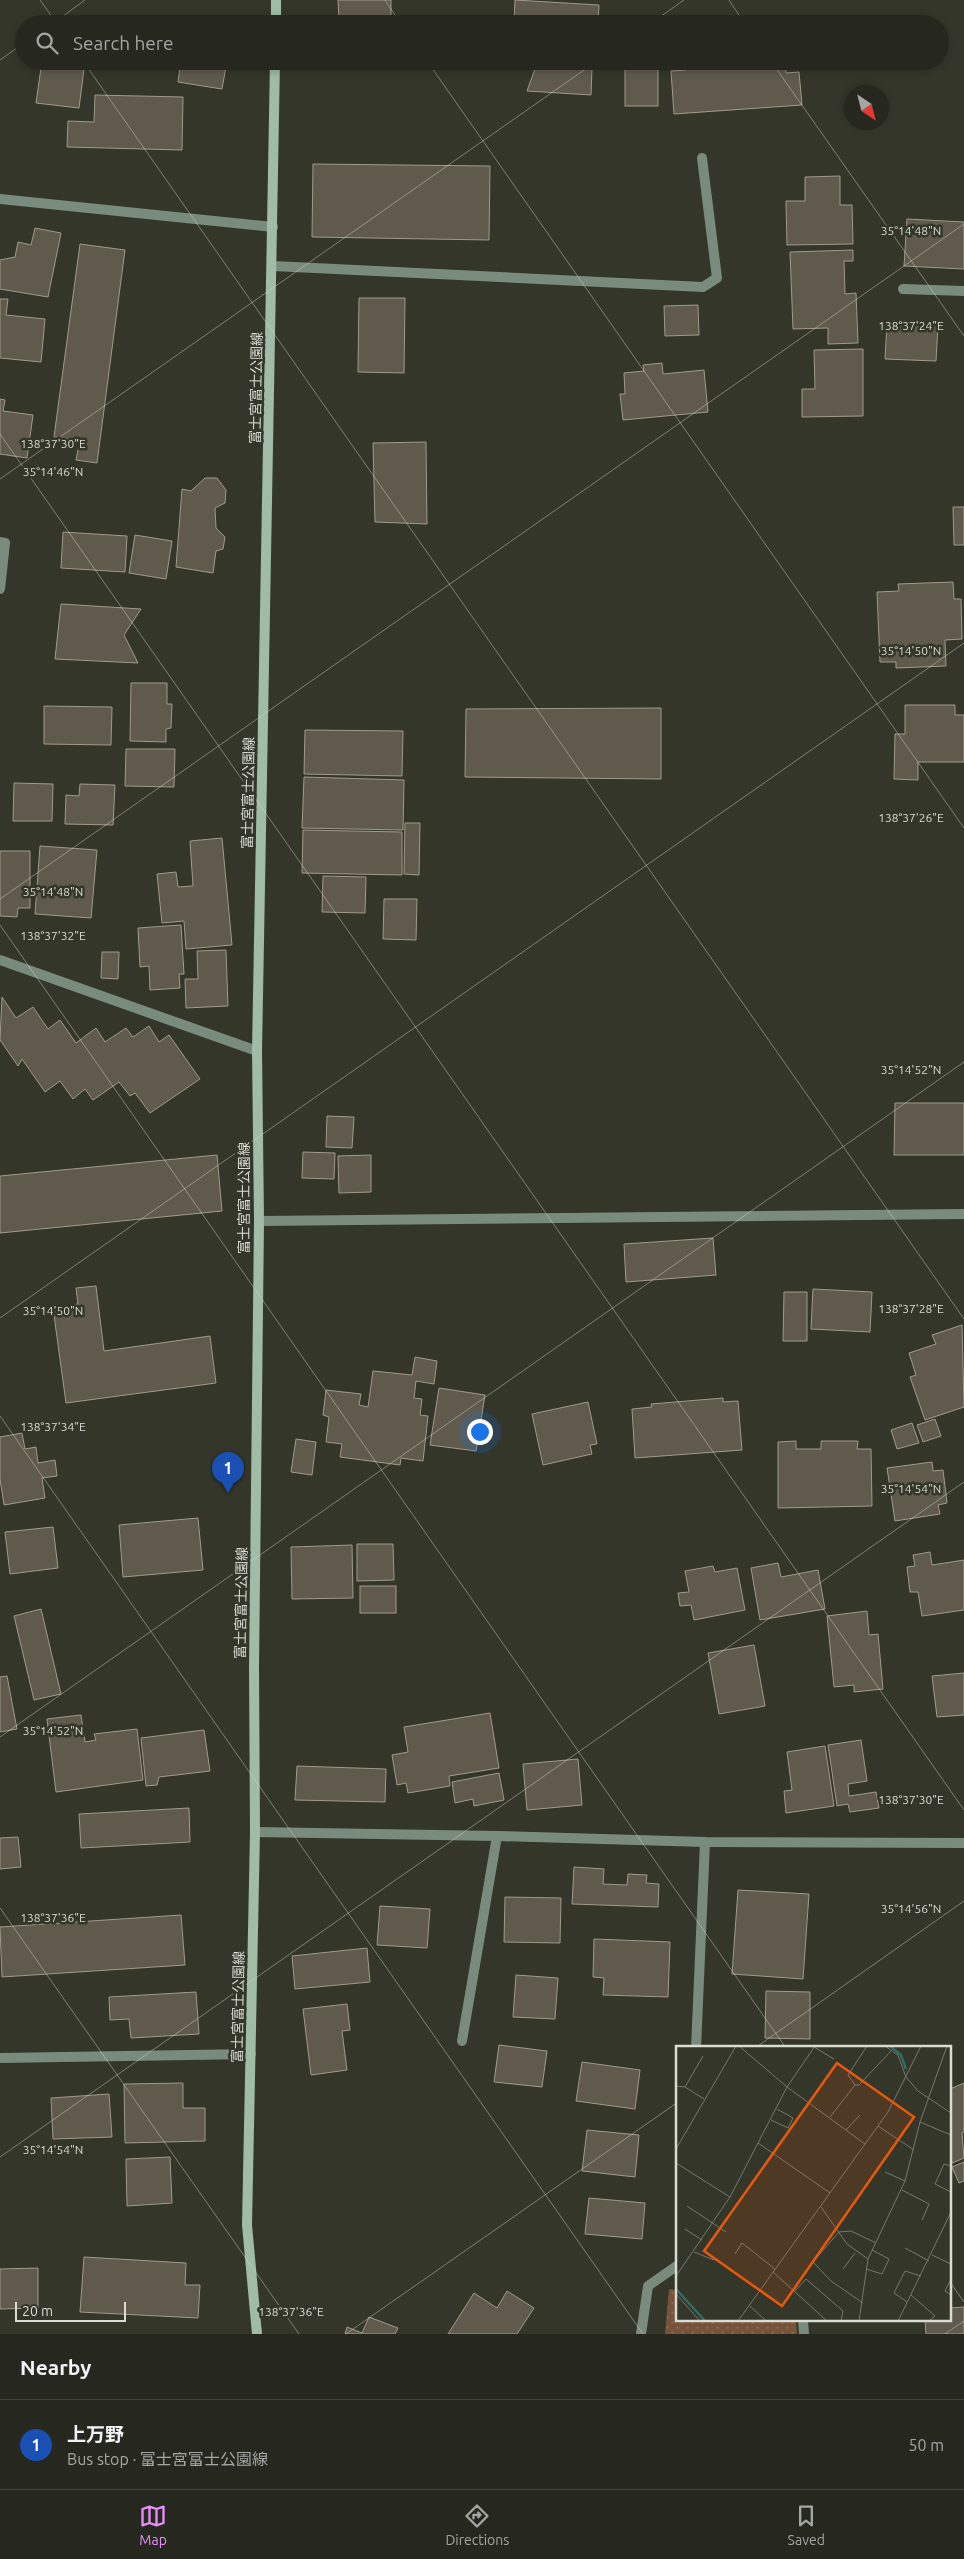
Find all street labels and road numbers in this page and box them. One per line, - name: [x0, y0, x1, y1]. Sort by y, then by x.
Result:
- street label: 富士宮富士公園線: [247, 332, 265, 444]
- street label: 富士宮富士公園線: [239, 737, 257, 849]
- street label: 富士宮富士公園線: [236, 1142, 252, 1254]
- street label: 富士宮富士公園線: [232, 1547, 250, 1659]
- street label: 富士宮富士公園線: [229, 1951, 247, 2063]

